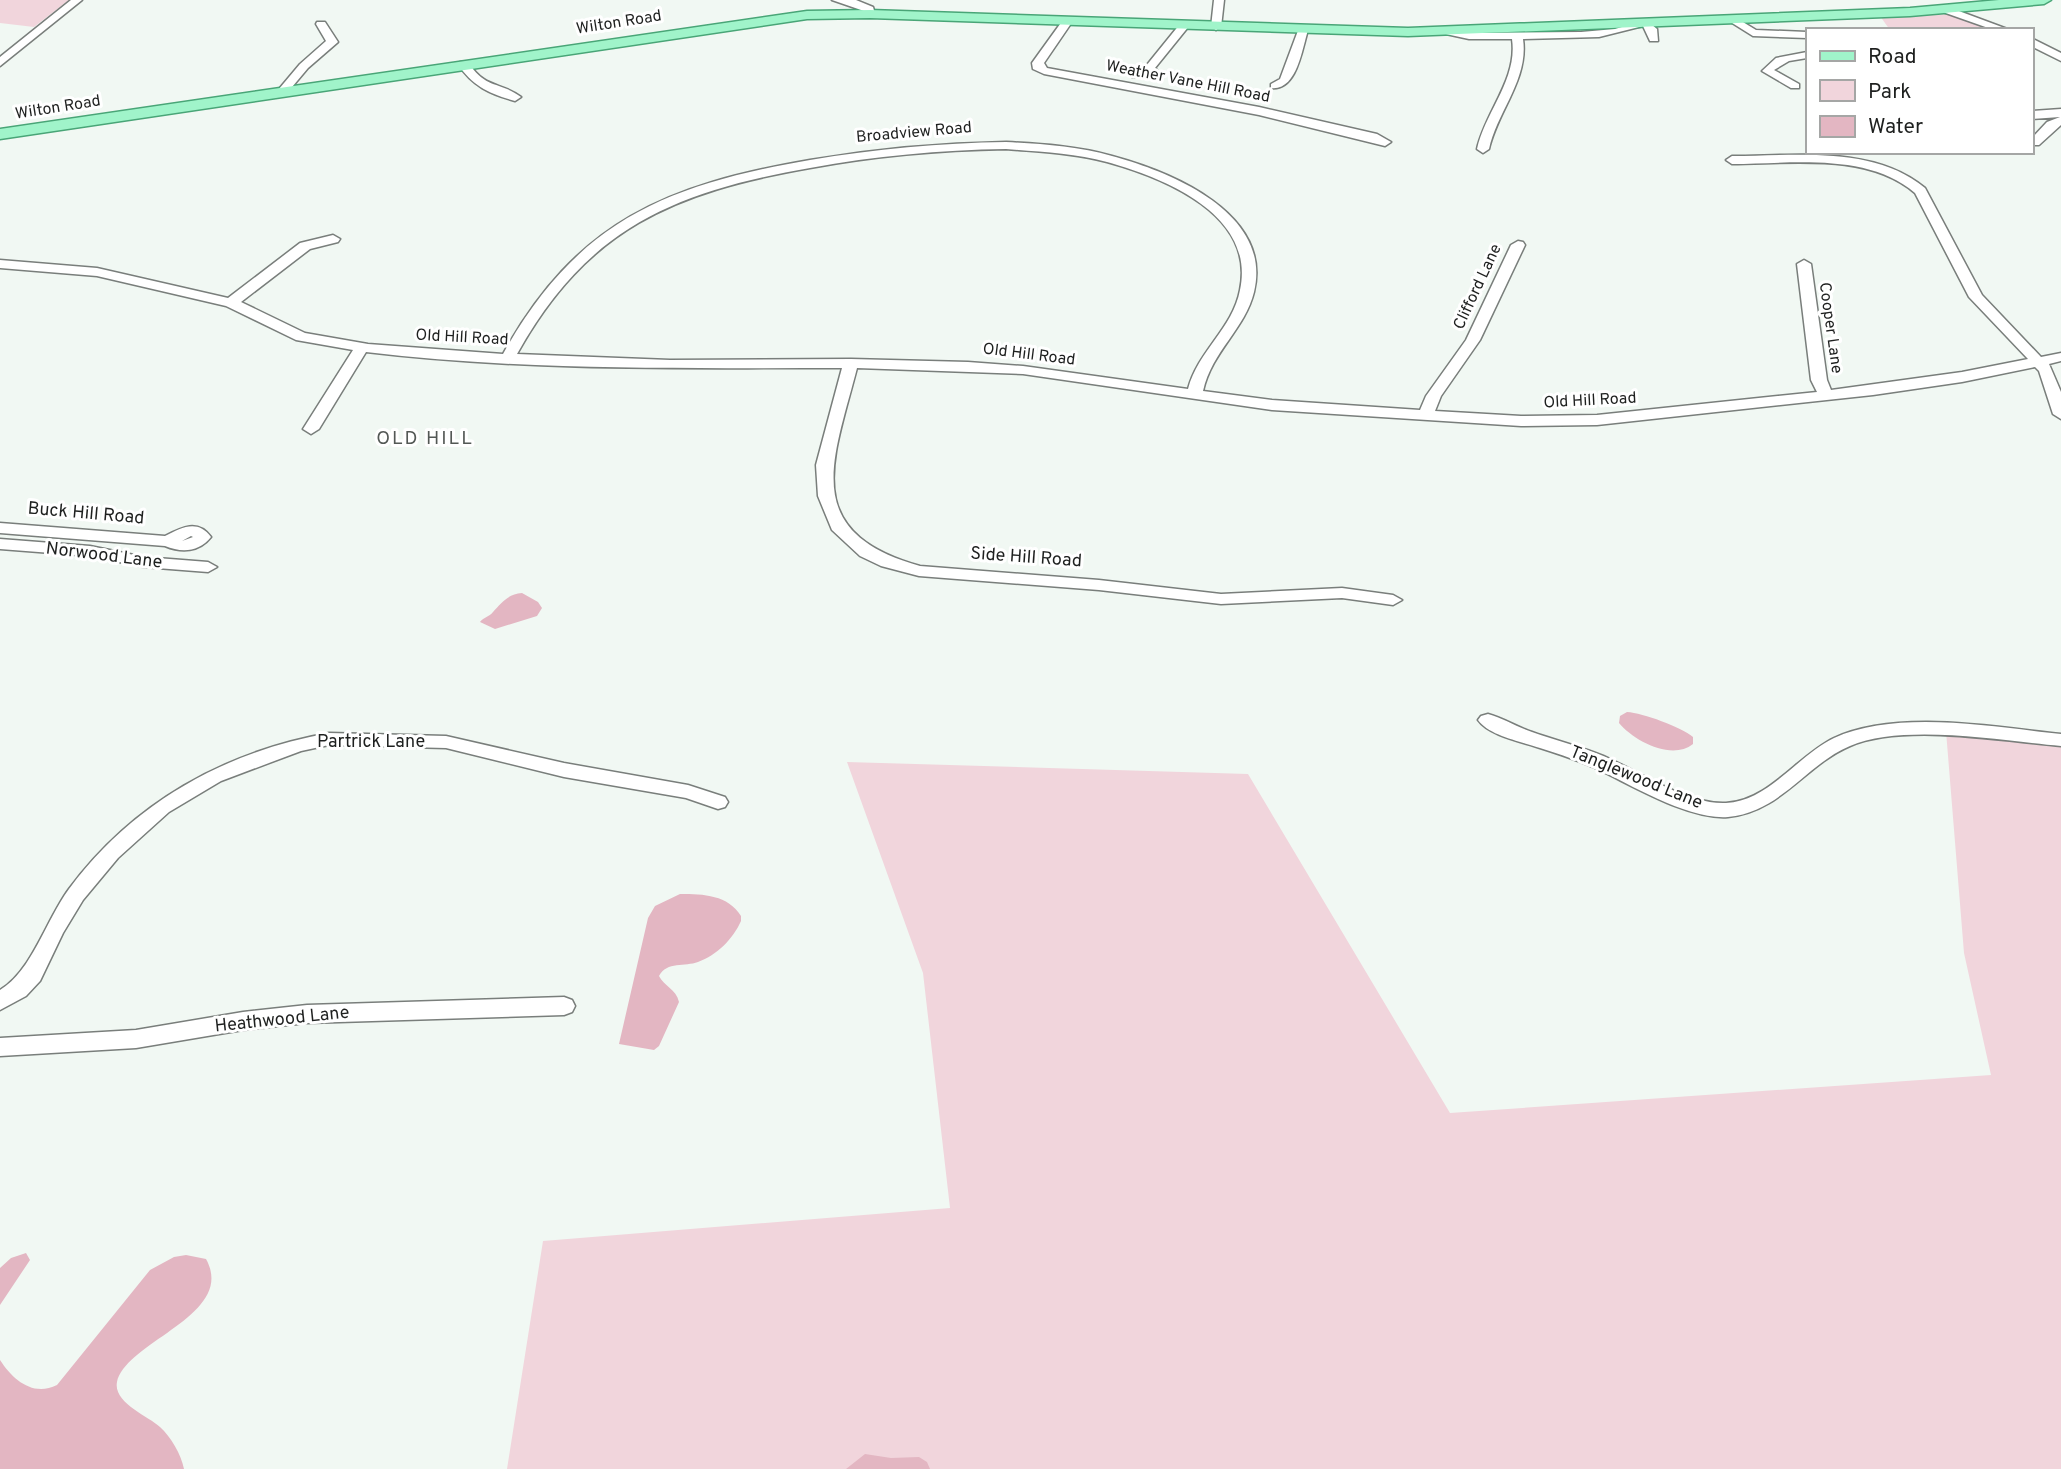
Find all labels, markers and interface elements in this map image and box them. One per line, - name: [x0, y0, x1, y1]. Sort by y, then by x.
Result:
- street label: Wilton Road: [575, 6, 663, 40]
- legend: [1806, 28, 2033, 154]
- text: Road: [1868, 44, 1917, 71]
- street label: Weather Vane Hill Road: [1104, 56, 1272, 108]
- text: Park: [1868, 79, 1911, 106]
- street label: Wilton Road: [14, 91, 102, 125]
- text: Water: [1868, 114, 1923, 141]
- street label: Broadview Road: [855, 118, 973, 148]
- street label: Clifford Lane: [1449, 241, 1507, 333]
- street label: Cooper Lane: [1814, 281, 1846, 375]
- street label: Old Hill Road: [415, 326, 509, 350]
- street label: Old Hill Road: [982, 339, 1076, 371]
- street label: Old Hill Road: [1543, 389, 1637, 413]
- district label: OLD HILL: [376, 427, 474, 451]
- street label: Buck Hill Road: [27, 497, 145, 531]
- street label: Norwood Lane: [44, 537, 164, 575]
- street label: Side Hill Road: [969, 543, 1083, 573]
- street label: Partrick Lane: [317, 731, 425, 754]
- street label: Tanglewood Lane: [1566, 741, 1706, 815]
- street label: Heathwood Lane: [213, 1001, 351, 1039]

